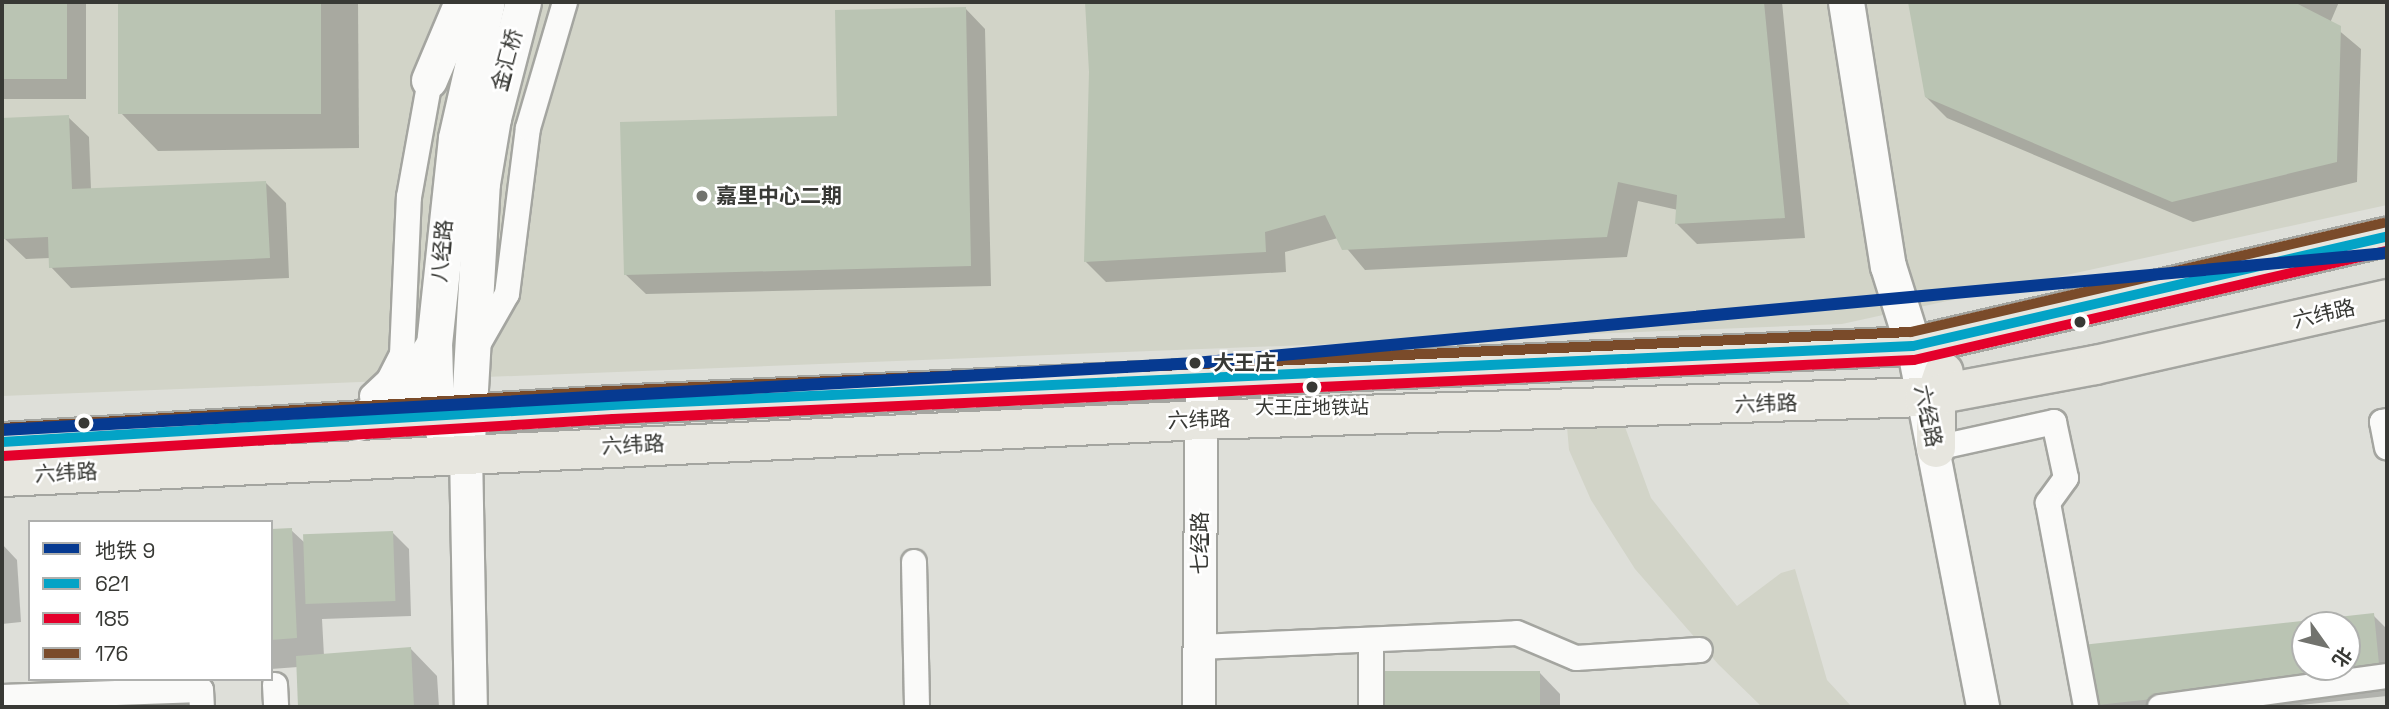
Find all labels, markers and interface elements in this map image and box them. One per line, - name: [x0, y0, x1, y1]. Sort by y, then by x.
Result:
- street label: 金汇桥: [487, 26, 527, 94]
- place label: 嘉里中心二期: [716, 183, 842, 209]
- marker: 嘉里中心二期: [694, 188, 710, 204]
- street label: 八经路: [427, 219, 457, 283]
- street label: 六纬路: [2290, 295, 2358, 333]
- unlabelled marker: [2073, 315, 2087, 329]
- place label: 大王庄: [1213, 350, 1276, 376]
- marker: 大王庄: [1183, 351, 1207, 375]
- marker: 大王庄地铁站: [1305, 380, 1319, 394]
- street label: 六经路: [1909, 383, 1947, 449]
- street label: 六纬路: [1734, 390, 1798, 418]
- place label: 大王庄地铁站: [1255, 397, 1369, 419]
- street label: 六纬路: [1167, 406, 1231, 434]
- unlabelled marker: [77, 416, 91, 430]
- street label: 六纬路: [601, 431, 665, 459]
- street label: 六纬路: [34, 459, 98, 487]
- street label: 七经路: [1187, 512, 1213, 574]
- legend: [28, 520, 273, 681]
- text: 地铁 9: [95, 537, 155, 564]
- text: 621: [95, 570, 129, 597]
- text: 185: [95, 605, 129, 632]
- north arrow: [2291, 611, 2361, 681]
- text: 176: [95, 640, 128, 667]
- text: 北: [2326, 642, 2358, 672]

